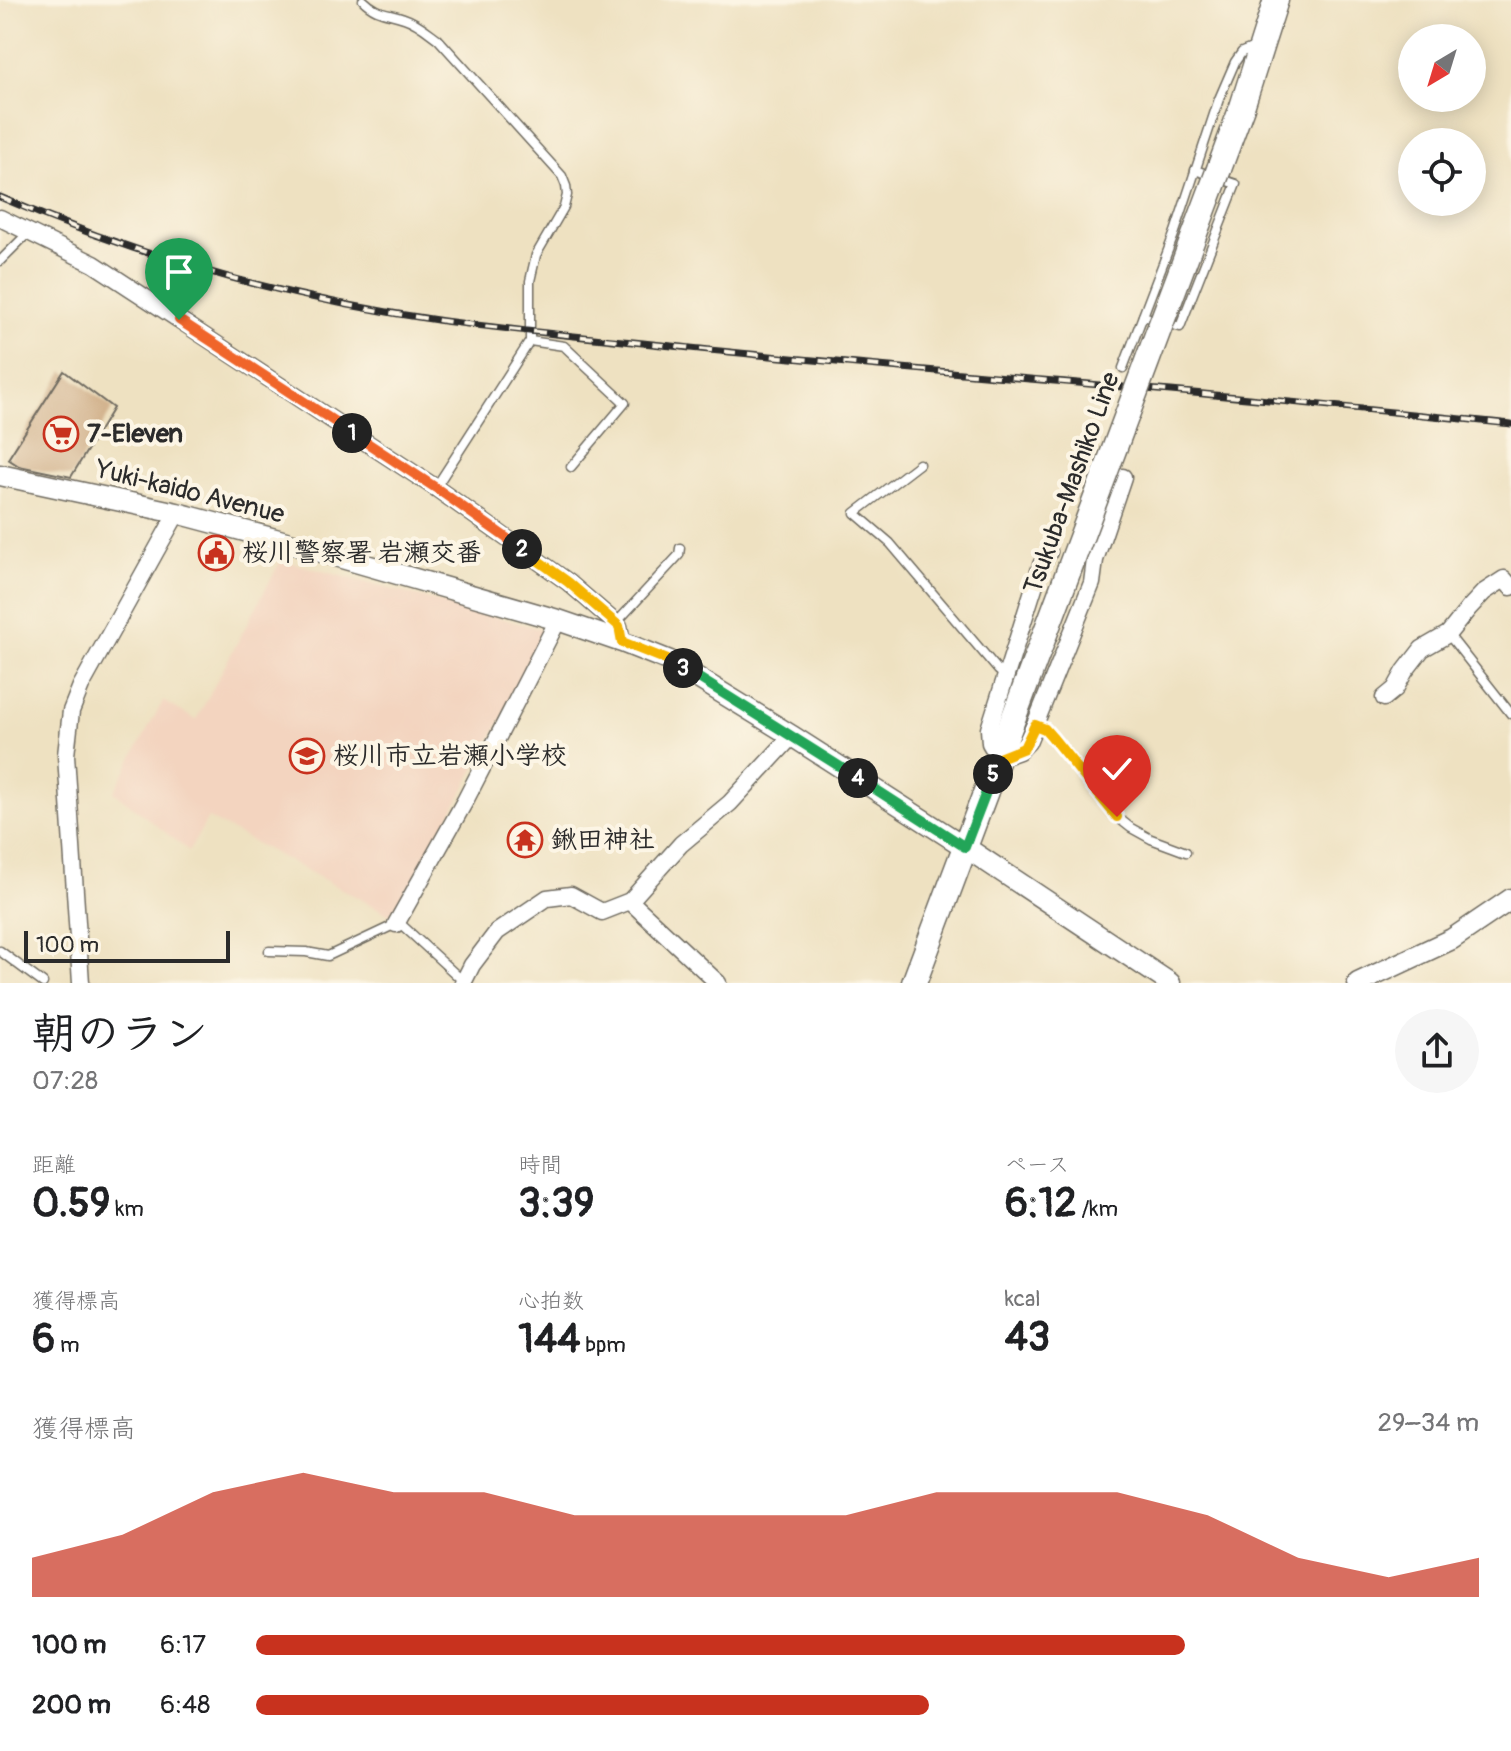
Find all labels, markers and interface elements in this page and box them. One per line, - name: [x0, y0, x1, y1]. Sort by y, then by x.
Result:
- north arrow: [1398, 24, 1486, 112]
- map controls: [1398, 24, 1486, 216]
- button: locate: [1398, 128, 1486, 216]
- pin: [145, 238, 213, 320]
- icon: arrive: [157, 250, 201, 294]
- street label: Tsukuba-Mashiko Line: [1017, 368, 1127, 598]
- pin: 1: [332, 413, 372, 453]
- supermarket icon: 7-Eleven: [42, 415, 80, 453]
- place label: 7-Eleven: [87, 418, 183, 450]
- text: 1: [348, 419, 356, 447]
- street label: Yuki-kaido Avenue: [91, 453, 288, 531]
- pin: 2: [502, 529, 542, 569]
- public building icon: 桜川警察署 岩瀬交番: [197, 534, 235, 572]
- text: 2: [516, 535, 528, 563]
- place label: 桜川警察署 岩瀬交番: [242, 537, 482, 569]
- pin: 3: [663, 648, 703, 688]
- text: 3: [677, 654, 689, 682]
- pin: [1083, 735, 1151, 817]
- school or university icon: 桜川市立岩瀬小学校: [288, 737, 326, 775]
- place label: 桜川市立岩瀬小学校: [333, 740, 567, 772]
- icon: check: [1095, 747, 1139, 791]
- pin: 5: [973, 754, 1013, 794]
- pin: 4: [838, 758, 878, 798]
- text: 5: [987, 760, 999, 788]
- text: 4: [852, 764, 864, 792]
- temple icon: 鍬田神社: [506, 821, 544, 859]
- place label: 鍬田神社: [551, 824, 655, 856]
- scale bar: [24, 927, 230, 963]
- text: 100 m: [36, 931, 99, 959]
- text: 朝のラン: [32, 1007, 208, 1062]
- button: share: [1395, 1009, 1479, 1093]
- text: 07:28: [32, 1065, 98, 1097]
- text: 距離: [32, 1151, 76, 1179]
- text: 時間: [518, 1151, 562, 1179]
- text: ペース: [1005, 1151, 1069, 1179]
- text: 0.59: [32, 1179, 110, 1228]
- text: 3:39: [518, 1179, 594, 1228]
- text: 6:12: [1005, 1179, 1077, 1228]
- text: km: [110, 1195, 144, 1223]
- text: /km: [1077, 1195, 1118, 1223]
- text: kcal: [1005, 1285, 1040, 1313]
- text: 獲得標高: [32, 1287, 120, 1315]
- text: 心拍数: [518, 1287, 584, 1315]
- text: 43: [1005, 1313, 1050, 1362]
- text: 6: [32, 1315, 55, 1364]
- text: 144: [518, 1315, 580, 1364]
- text: m: [55, 1331, 80, 1359]
- text: bpm: [580, 1331, 626, 1359]
- text: 29–34 m: [1377, 1407, 1479, 1439]
- text: 獲得標高: [32, 1413, 136, 1445]
- text: 100 m: [32, 1629, 106, 1661]
- text: 6:17: [160, 1629, 206, 1661]
- text: 200 m: [32, 1689, 111, 1721]
- text: 6:48: [160, 1689, 210, 1721]

